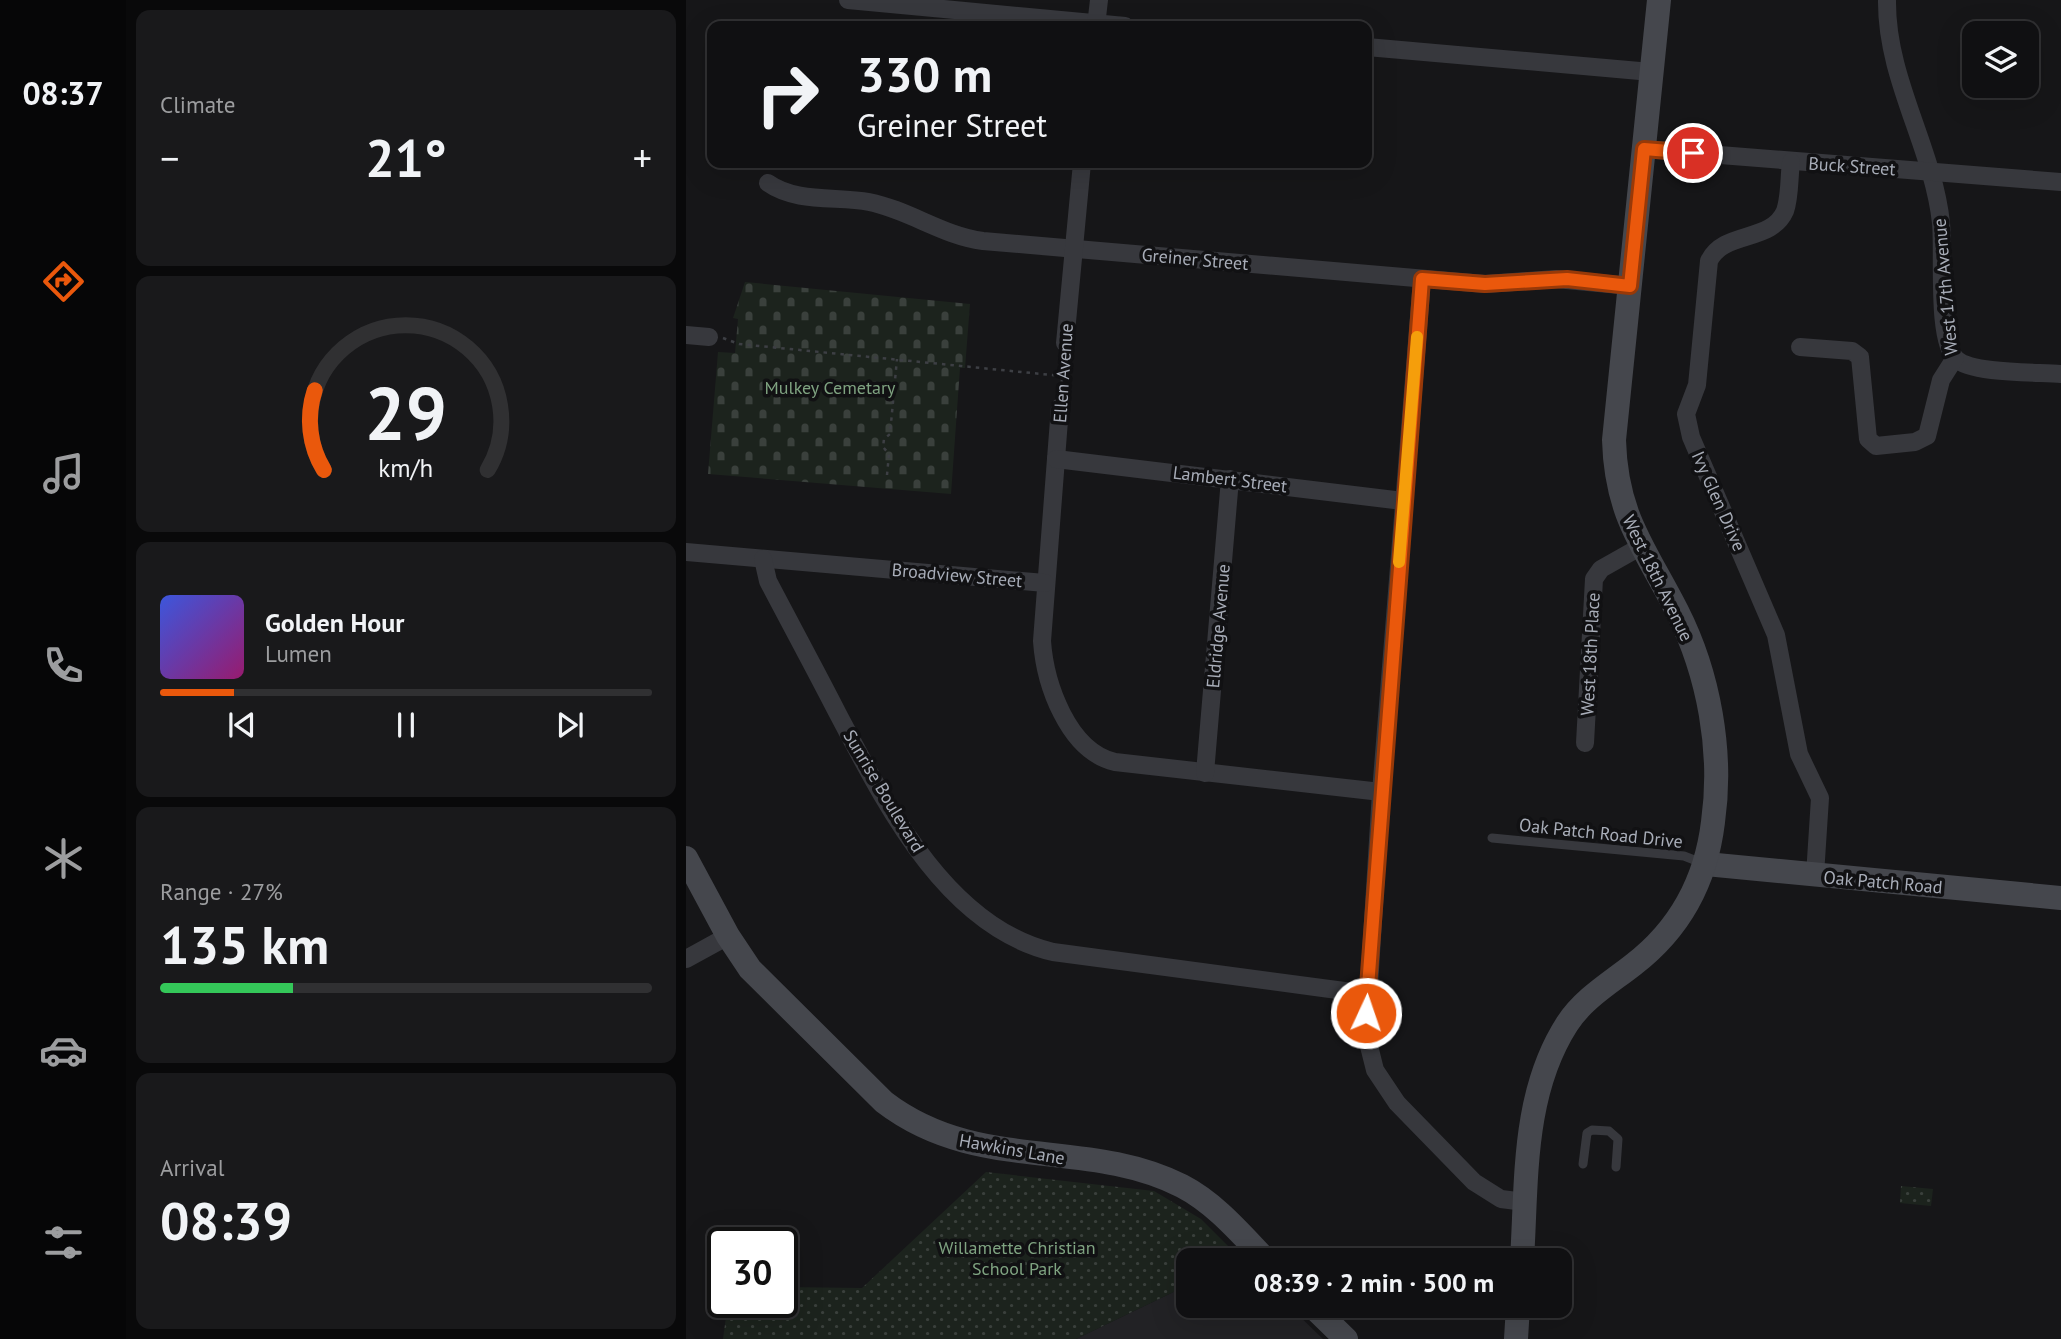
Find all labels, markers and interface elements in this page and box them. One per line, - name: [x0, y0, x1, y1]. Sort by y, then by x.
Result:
- map controls: [1962, 21, 2039, 98]
- button: layers: [1962, 21, 2039, 98]
- text: 330 m: [857, 42, 992, 106]
- icon: right: [742, 49, 833, 140]
- text: 08:37: [22, 72, 104, 114]
- text: Climate: [160, 90, 235, 119]
- text: Greiner Street: [857, 104, 1047, 146]
- pin: [1663, 123, 1723, 183]
- text: 21°: [365, 124, 447, 191]
- text: −: [160, 133, 179, 182]
- text: +: [633, 133, 652, 182]
- icon: arrive: [1674, 134, 1712, 172]
- street label: Buck Street: [1808, 151, 1896, 181]
- street label: West 17th Avenue: [1928, 218, 1962, 356]
- street label: Greiner Street: [1141, 243, 1249, 275]
- icon: directions: [39, 257, 88, 306]
- street label: Ellen Avenue: [1048, 323, 1078, 423]
- text: 29: [365, 366, 447, 460]
- park label: Mulkey Cemetary: [765, 376, 896, 399]
- street label: Ivy Glen Drive: [1687, 447, 1751, 555]
- icon: music: [39, 449, 88, 498]
- text: km/h: [379, 451, 433, 483]
- street label: Lambert Street: [1172, 461, 1288, 497]
- street label: West 18th Avenue: [1617, 511, 1699, 645]
- street label: Broadview Street: [891, 558, 1023, 592]
- street label: Eldridge Avenue: [1201, 563, 1235, 689]
- street label: West 18th Place: [1575, 592, 1605, 716]
- text: Golden Hour: [265, 606, 404, 639]
- text: Lumen: [265, 639, 332, 668]
- icon: phone: [39, 641, 88, 690]
- icon: previous: [223, 706, 261, 744]
- icon: pause: [387, 706, 425, 744]
- icon: next: [551, 706, 589, 744]
- street label: Sunrise Boulevard: [838, 726, 930, 856]
- street label: Oak Patch Road Drive: [1518, 813, 1684, 853]
- icon: climate: [39, 834, 88, 883]
- street label: Oak Patch Road: [1823, 865, 1943, 899]
- text: Range · 27%: [160, 877, 283, 906]
- text: 135 km: [160, 911, 329, 978]
- position arrow: [1329, 976, 1403, 1050]
- icon: car: [39, 1026, 88, 1075]
- street label: Hawkins Lane: [957, 1128, 1067, 1170]
- text: Arrival: [160, 1153, 224, 1182]
- text: 08:39: [160, 1187, 292, 1254]
- icon: filters: [39, 1218, 88, 1267]
- speed limit sign: 30: [707, 1227, 798, 1318]
- park label: Willamette Christian School Park: [938, 1236, 1096, 1280]
- text: 08:39 · 2 min · 500 m: [1254, 1266, 1494, 1299]

